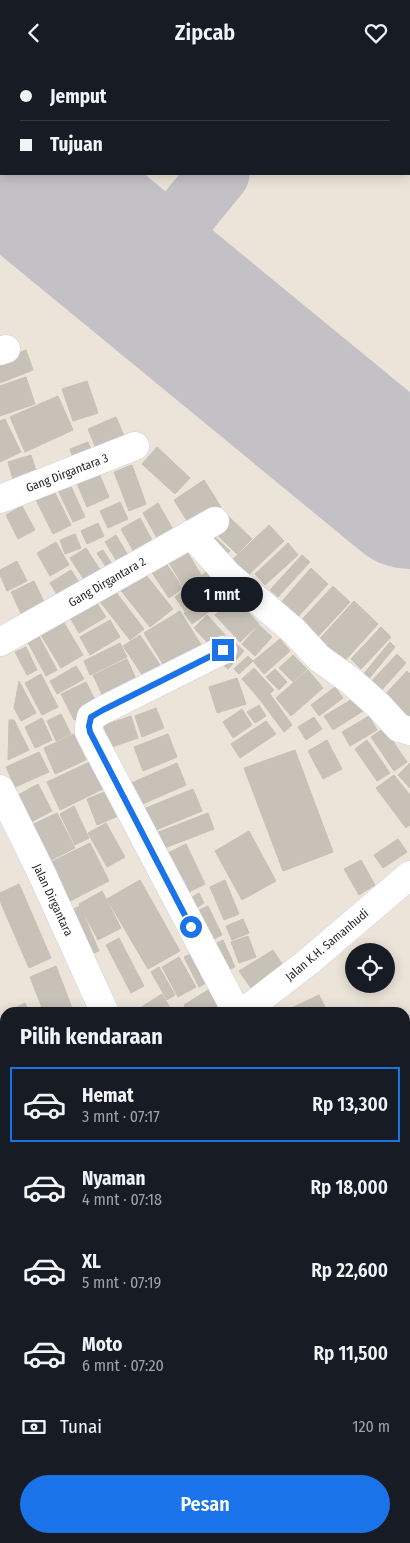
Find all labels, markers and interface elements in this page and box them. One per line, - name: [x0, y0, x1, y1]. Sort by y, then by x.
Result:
- icon: back: [20, 19, 48, 47]
- text: Zipcab: [175, 19, 235, 46]
- icon: heart: [362, 19, 390, 47]
- text: Jemput: [50, 85, 107, 108]
- text: Tujuan: [50, 133, 103, 156]
- street label: Gang Dirgantara 3: [24, 451, 110, 495]
- street label: Gang Dirgantara 2: [66, 554, 148, 610]
- callout: 1 mnt: [182, 577, 264, 613]
- text: 1 mnt: [204, 585, 240, 604]
- route end: [212, 639, 234, 661]
- street label: Jalan Dirgantara: [30, 862, 76, 939]
- street label: Jalan K.H. Samanhudi: [283, 906, 371, 984]
- route start: [180, 916, 202, 938]
- map controls: [345, 943, 395, 993]
- button: locate: [345, 943, 395, 993]
- text: Pilih kendaraan: [20, 1023, 163, 1050]
- icon: car: [22, 1082, 67, 1127]
- text: Hemat: [82, 1084, 134, 1107]
- text: Rp 13,300: [312, 1093, 388, 1116]
- text: 3 mnt · 07:17: [82, 1107, 160, 1126]
- icon: car: [22, 1165, 67, 1210]
- text: Nyaman: [82, 1167, 145, 1190]
- text: Rp 18,000: [310, 1176, 388, 1199]
- text: 4 mnt · 07:18: [82, 1190, 162, 1209]
- icon: car: [22, 1248, 67, 1293]
- text: XL: [82, 1250, 101, 1273]
- text: Rp 22,600: [311, 1259, 388, 1282]
- text: 5 mnt · 07:19: [82, 1273, 161, 1292]
- icon: car: [22, 1331, 67, 1376]
- text: Moto: [82, 1333, 122, 1356]
- text: Rp 11,500: [313, 1342, 388, 1365]
- text: 6 mnt · 07:20: [82, 1356, 164, 1375]
- icon: cash: [20, 1413, 48, 1441]
- text: Tunai: [60, 1415, 102, 1438]
- text: 120 m: [352, 1417, 390, 1436]
- button: Pesan: [20, 1475, 390, 1533]

